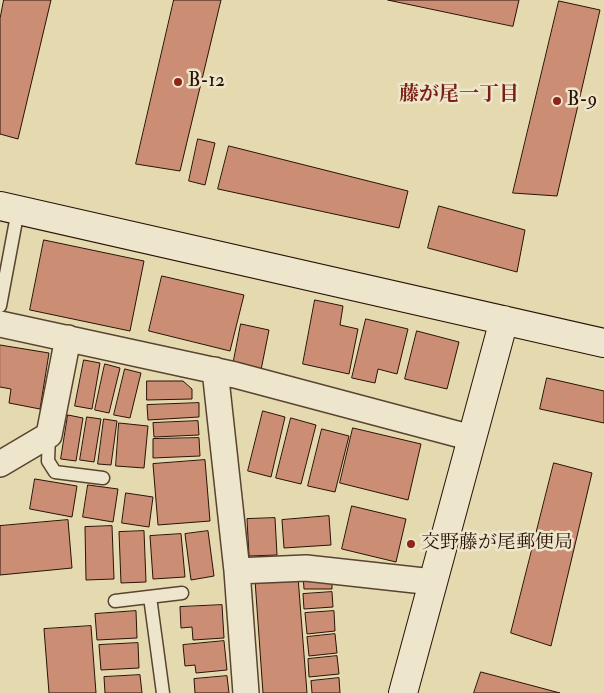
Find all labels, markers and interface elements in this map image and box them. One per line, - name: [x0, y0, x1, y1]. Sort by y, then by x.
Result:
- place label: B-12: [188, 71, 225, 93]
- marker: B-12: [172, 76, 184, 88]
- district label: 藤が尾一丁目: [399, 84, 519, 108]
- place label: B-9: [567, 90, 597, 112]
- marker: B-9: [551, 95, 563, 107]
- place label: 交野藤が尾郵便局: [421, 533, 573, 555]
- marker: 交野藤が尾郵便局: [405, 538, 417, 550]

